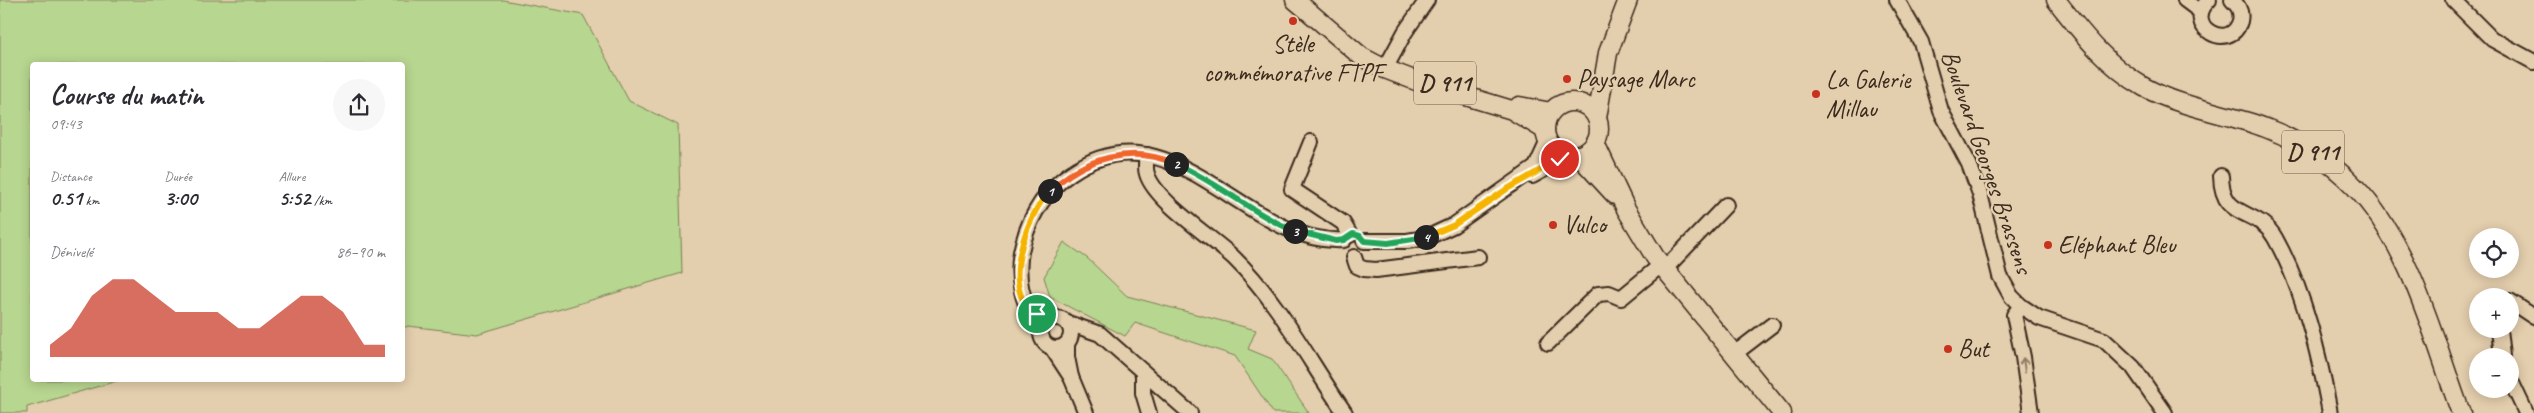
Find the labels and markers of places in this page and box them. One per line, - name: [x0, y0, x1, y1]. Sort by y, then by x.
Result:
- marker: Stèle commémorative FTPF: [1287, 15, 1299, 27]
- place label: Stèle commémorative FTPF: [1204, 28, 1388, 89]
- place label: Paysage Marc: [1577, 63, 1696, 95]
- place label: La Galerie Millau: [1826, 64, 1912, 125]
- marker: Paysage Marc: [1561, 73, 1573, 85]
- marker: La Galerie Millau: [1810, 88, 1822, 100]
- pin: [1539, 138, 1581, 180]
- pin: 2: [1164, 152, 1188, 176]
- pin: 1: [1038, 178, 1062, 204]
- place label: Vulco: [1563, 209, 1609, 241]
- pin: 3: [1282, 218, 1308, 244]
- marker: Vulco: [1547, 219, 1559, 231]
- pin: 4: [1414, 224, 1438, 250]
- place label: Eléphant Bleu: [2058, 229, 2177, 261]
- marker: Eléphant Bleu: [2042, 239, 2054, 251]
- pin: [1016, 293, 1058, 335]
- place label: But: [1958, 333, 1991, 365]
- marker: But: [1942, 343, 1954, 355]

